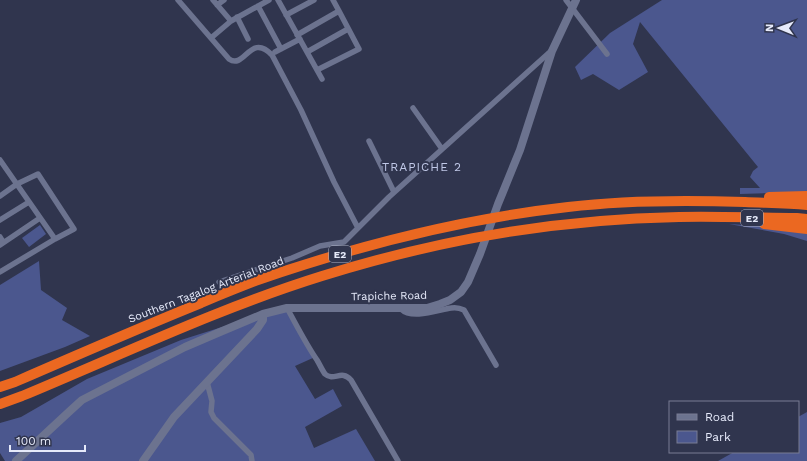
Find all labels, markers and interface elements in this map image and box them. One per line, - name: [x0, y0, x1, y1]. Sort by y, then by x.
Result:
- north arrow: [759, 8, 799, 48]
- text: N: [763, 24, 776, 32]
- district label: TRAPICHE 2: [382, 160, 462, 174]
- road number: E2: [741, 210, 763, 226]
- road number: E2: [329, 246, 351, 262]
- street label: Southern Tagalog Arterial Road: [126, 254, 286, 326]
- street label: Trapiche Road: [351, 289, 427, 303]
- legend: [669, 401, 799, 453]
- text: Road: [705, 410, 734, 424]
- scale bar: [10, 427, 85, 453]
- text: Park: [705, 430, 731, 444]
- text: 100 m: [16, 434, 51, 448]

